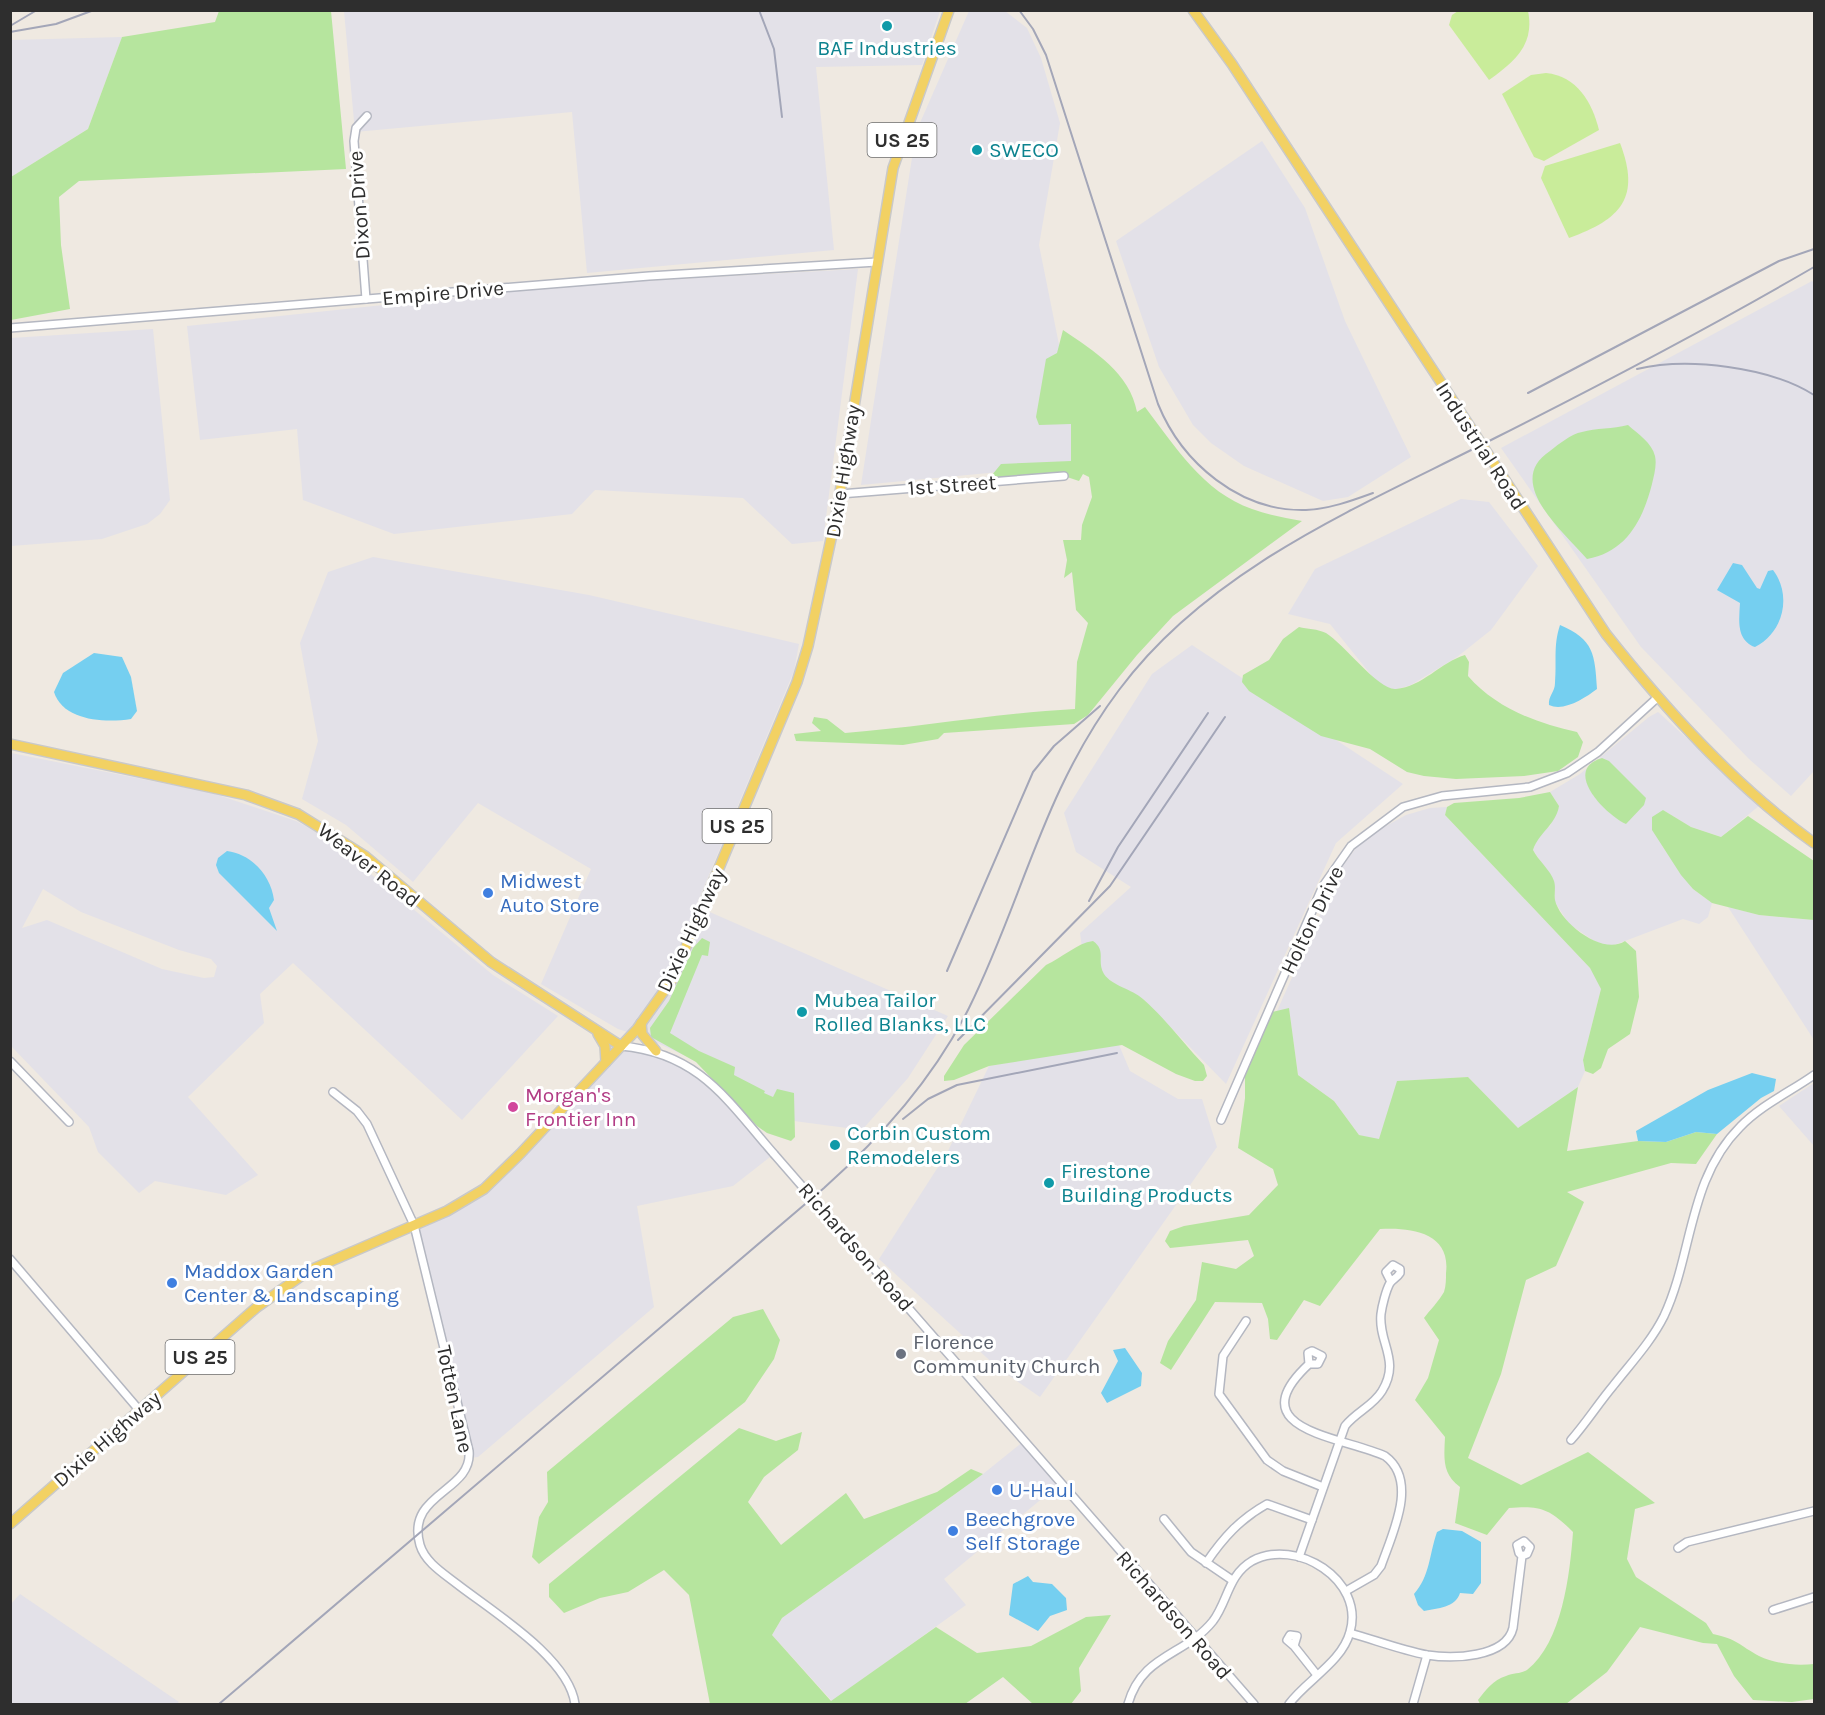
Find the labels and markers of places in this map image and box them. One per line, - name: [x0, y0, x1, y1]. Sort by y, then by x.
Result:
- marker: BAF Industries: [880, 19, 894, 33]
- place label: BAF Industries: [817, 36, 957, 60]
- place label: SWECO: [989, 138, 1059, 162]
- marker: SWECO: [970, 143, 984, 157]
- place label: Midwest Auto Store: [500, 869, 600, 917]
- marker: Midwest Auto Store: [481, 886, 495, 900]
- place label: Mubea Tailor Rolled Blanks, LLC: [814, 988, 986, 1036]
- marker: Mubea Tailor Rolled Blanks, LLC: [795, 1005, 809, 1019]
- place label: Morgan's Frontier Inn: [525, 1083, 637, 1131]
- marker: Morgan's Frontier Inn: [506, 1100, 520, 1114]
- place label: Corbin Custom Remodelers: [847, 1121, 991, 1169]
- marker: Corbin Custom Remodelers: [828, 1138, 842, 1152]
- place label: Firestone Building Products: [1061, 1159, 1233, 1207]
- marker: Firestone Building Products: [1042, 1176, 1056, 1190]
- place label: Maddox Garden Center & Landscaping: [184, 1259, 399, 1307]
- marker: Maddox Garden Center & Landscaping: [165, 1276, 179, 1290]
- place label: Florence Community Church: [913, 1330, 1100, 1378]
- marker: Florence Community Church: [894, 1347, 908, 1361]
- place label: U-Haul: [1009, 1478, 1074, 1502]
- marker: U-Haul: [990, 1483, 1004, 1497]
- place label: Beechgrove Self Storage: [965, 1507, 1080, 1555]
- marker: Beechgrove Self Storage: [946, 1524, 960, 1538]

